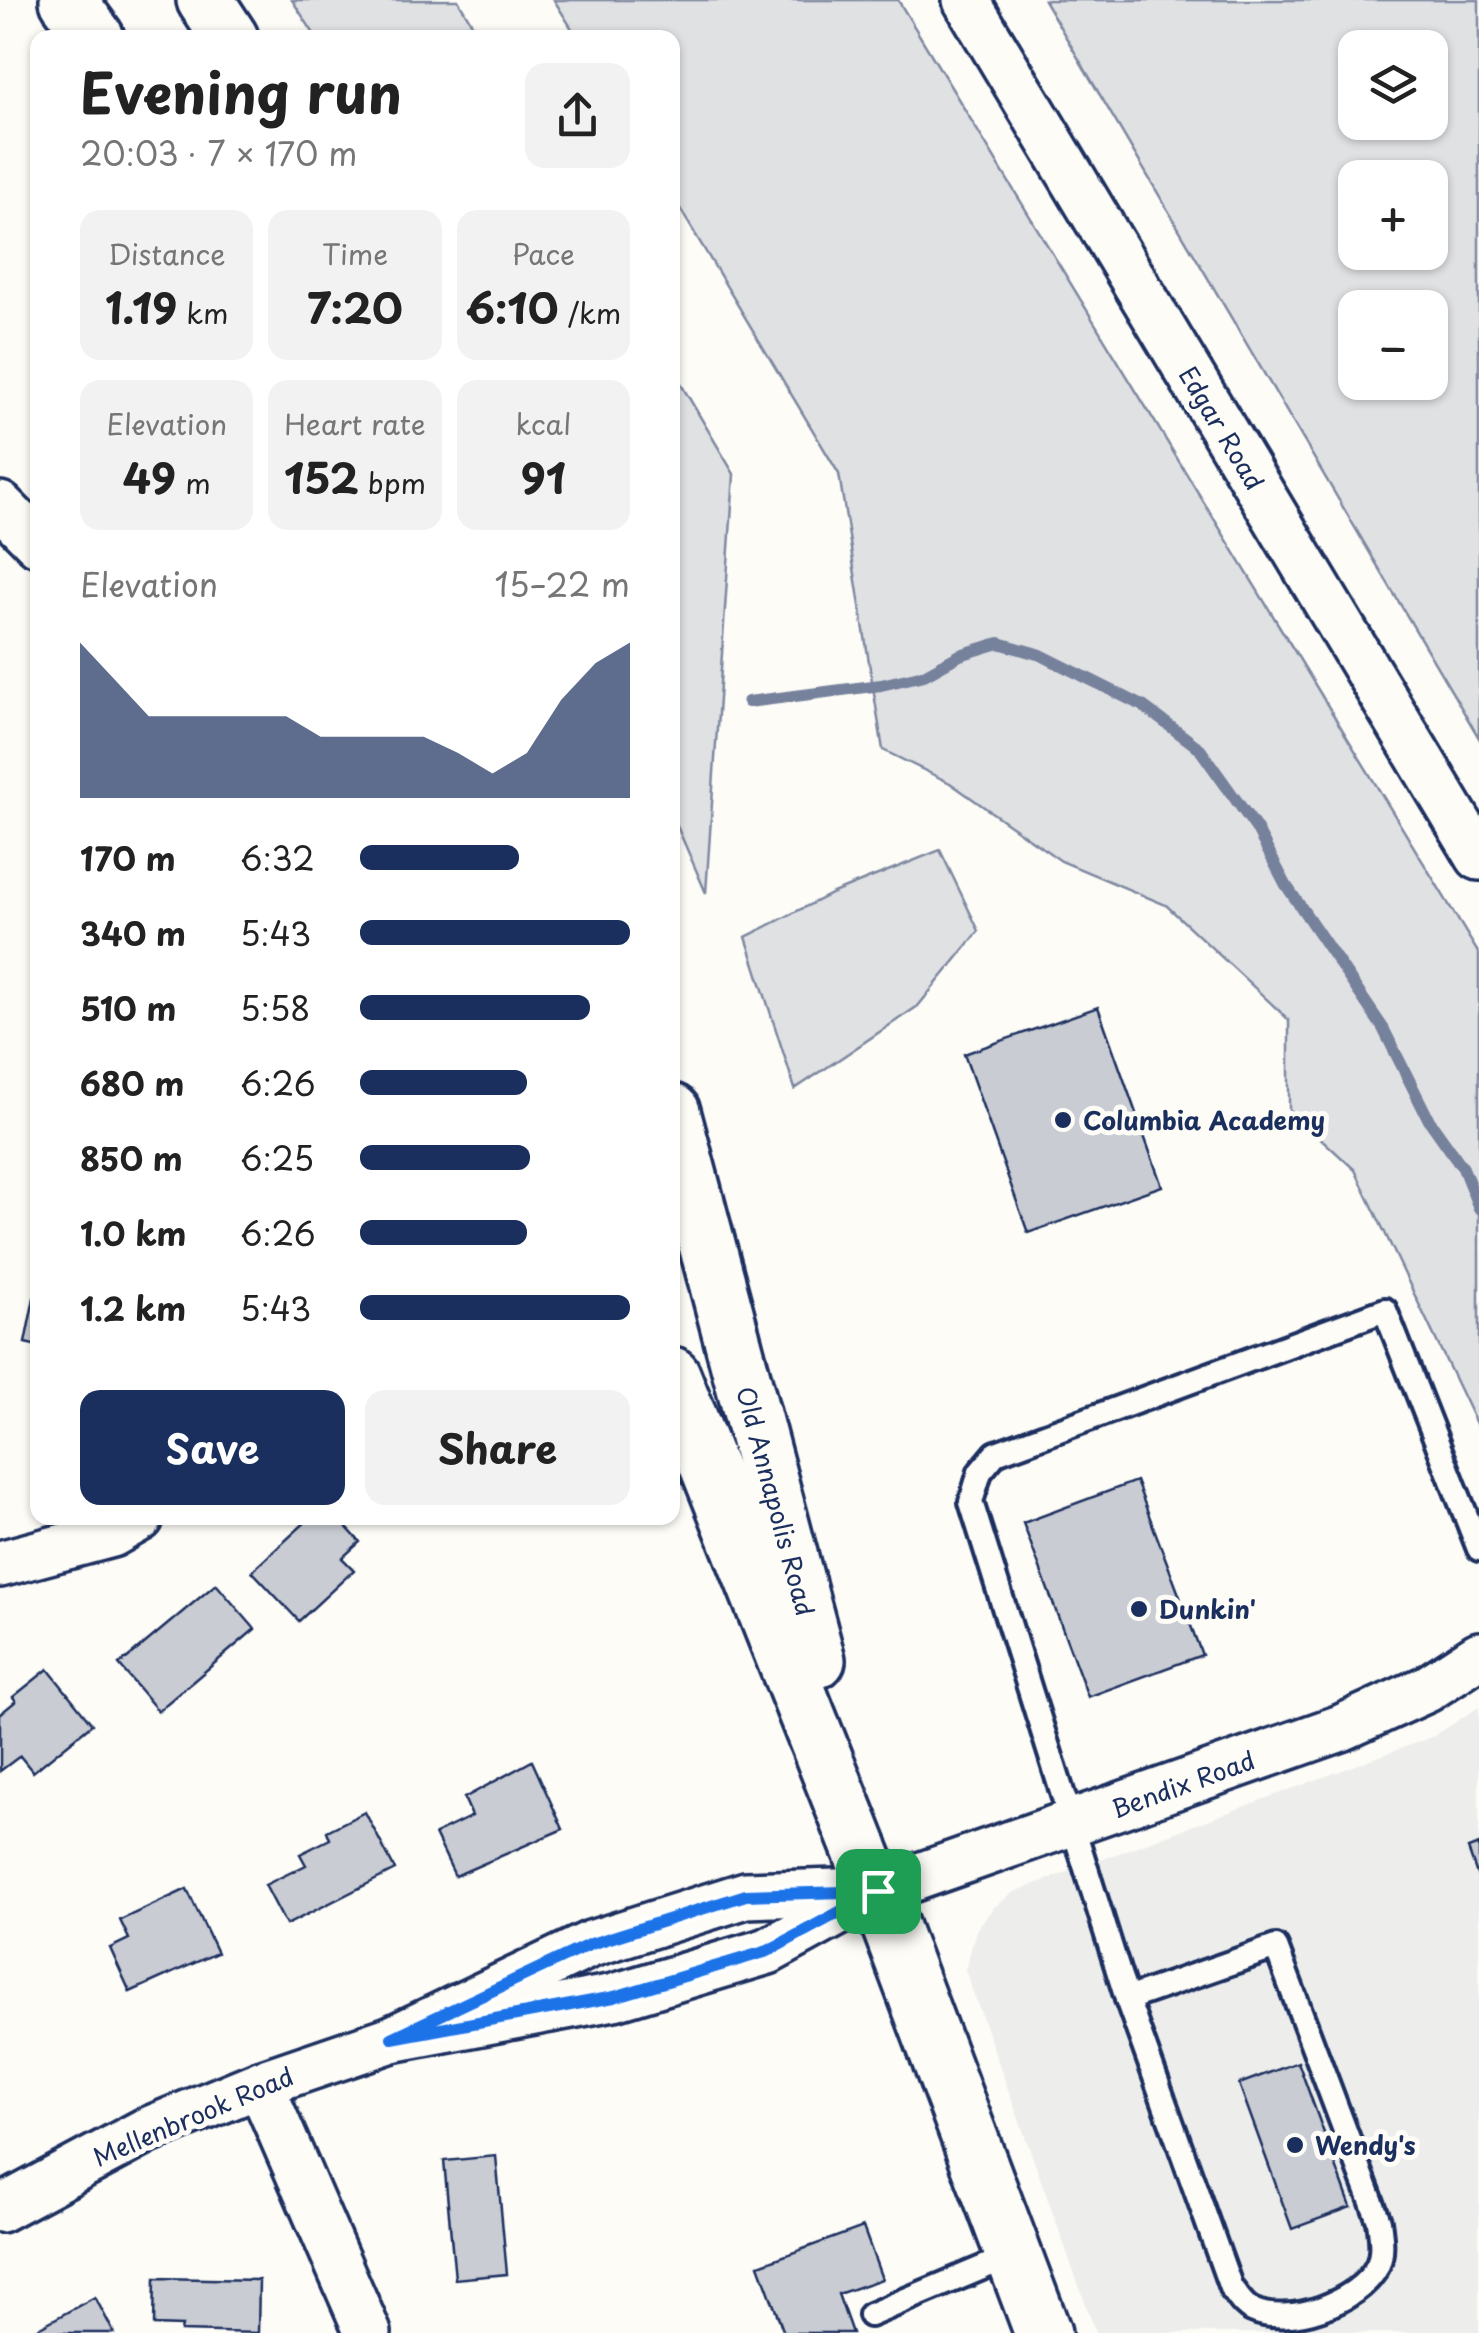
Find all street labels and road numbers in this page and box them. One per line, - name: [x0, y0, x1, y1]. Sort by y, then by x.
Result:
- street label: Edgar Road: [1170, 359, 1274, 497]
- street label: Old Annapolis Road: [727, 1382, 825, 1620]
- street label: Bendix Road: [1106, 1741, 1260, 1827]
- street label: Mellenbrook Road: [87, 2057, 299, 2175]

